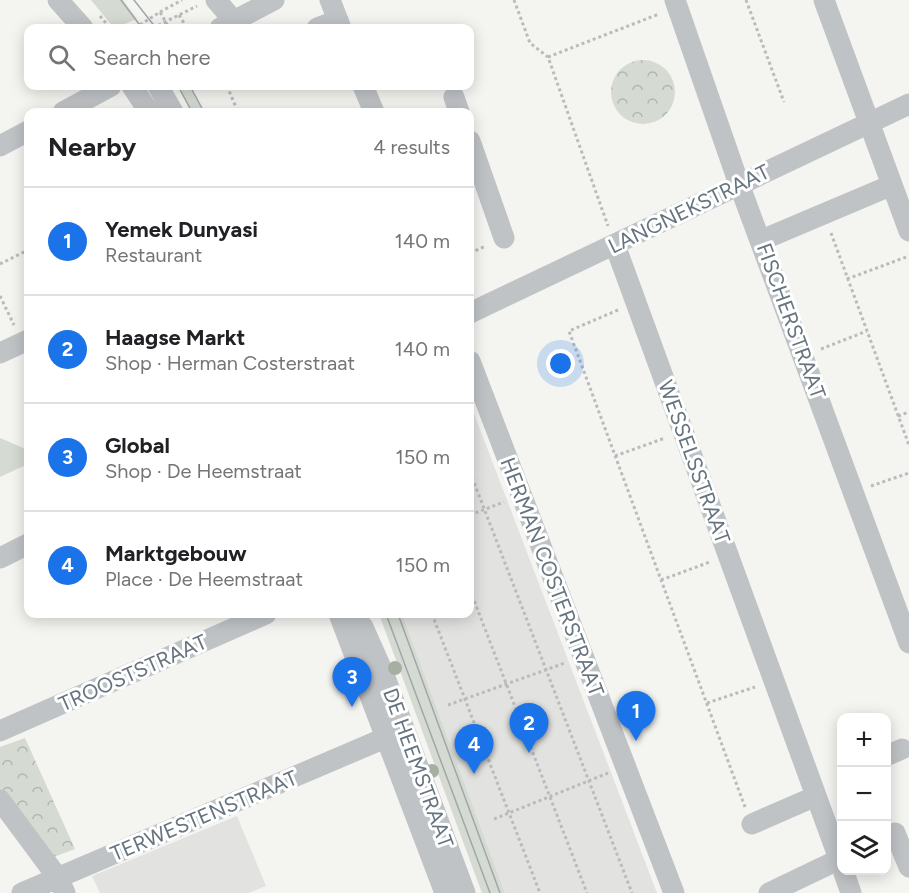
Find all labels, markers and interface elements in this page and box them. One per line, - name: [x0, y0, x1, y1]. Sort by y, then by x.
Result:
- search box: [24, 24, 474, 90]
- icon: search: [45, 41, 78, 74]
- text: Search here: [93, 44, 211, 71]
- text: Nearby: [48, 131, 136, 163]
- text: 4 results: [373, 135, 450, 159]
- street label: LANGNEKSTRAAT: [604, 159, 774, 258]
- text: Yemek Dunyasi: [105, 216, 258, 243]
- text: 1: [63, 229, 72, 253]
- text: 140 m: [395, 229, 450, 253]
- street label: FISCHERSTRAAT: [752, 240, 831, 402]
- text: Restaurant: [105, 243, 202, 267]
- text: Haagse Markt: [105, 324, 245, 351]
- text: 2: [62, 337, 73, 361]
- text: 140 m: [395, 337, 450, 361]
- your location: [546, 349, 575, 378]
- text: Shop · Herman Costerstraat: [105, 351, 355, 375]
- street label: WESSELSSTRAAT: [653, 377, 736, 547]
- text: Global: [105, 432, 170, 459]
- text: 3: [62, 445, 73, 469]
- text: 150 m: [395, 445, 450, 469]
- street label: HERMAN COSTERSTRAAT: [495, 454, 610, 700]
- text: Shop · De Heemstraat: [105, 459, 302, 483]
- text: Marktgebouw: [105, 540, 247, 567]
- text: 4: [61, 553, 74, 577]
- text: 150 m: [395, 553, 450, 577]
- text: Place · De Heemstraat: [105, 567, 303, 591]
- street label: TROOSTSTRAAT: [55, 629, 211, 716]
- pin: 3: [332, 658, 372, 707]
- street label: DE HEEMSTRAAT: [378, 685, 459, 851]
- pin: 1: [616, 692, 656, 741]
- pin: 2: [510, 704, 548, 753]
- map controls: [837, 713, 891, 875]
- button: +: [837, 713, 891, 767]
- pin: 4: [454, 724, 494, 774]
- street label: TERWESTENSTRAAT: [107, 765, 301, 866]
- button: −: [837, 767, 891, 821]
- button: layers: [837, 821, 891, 875]

